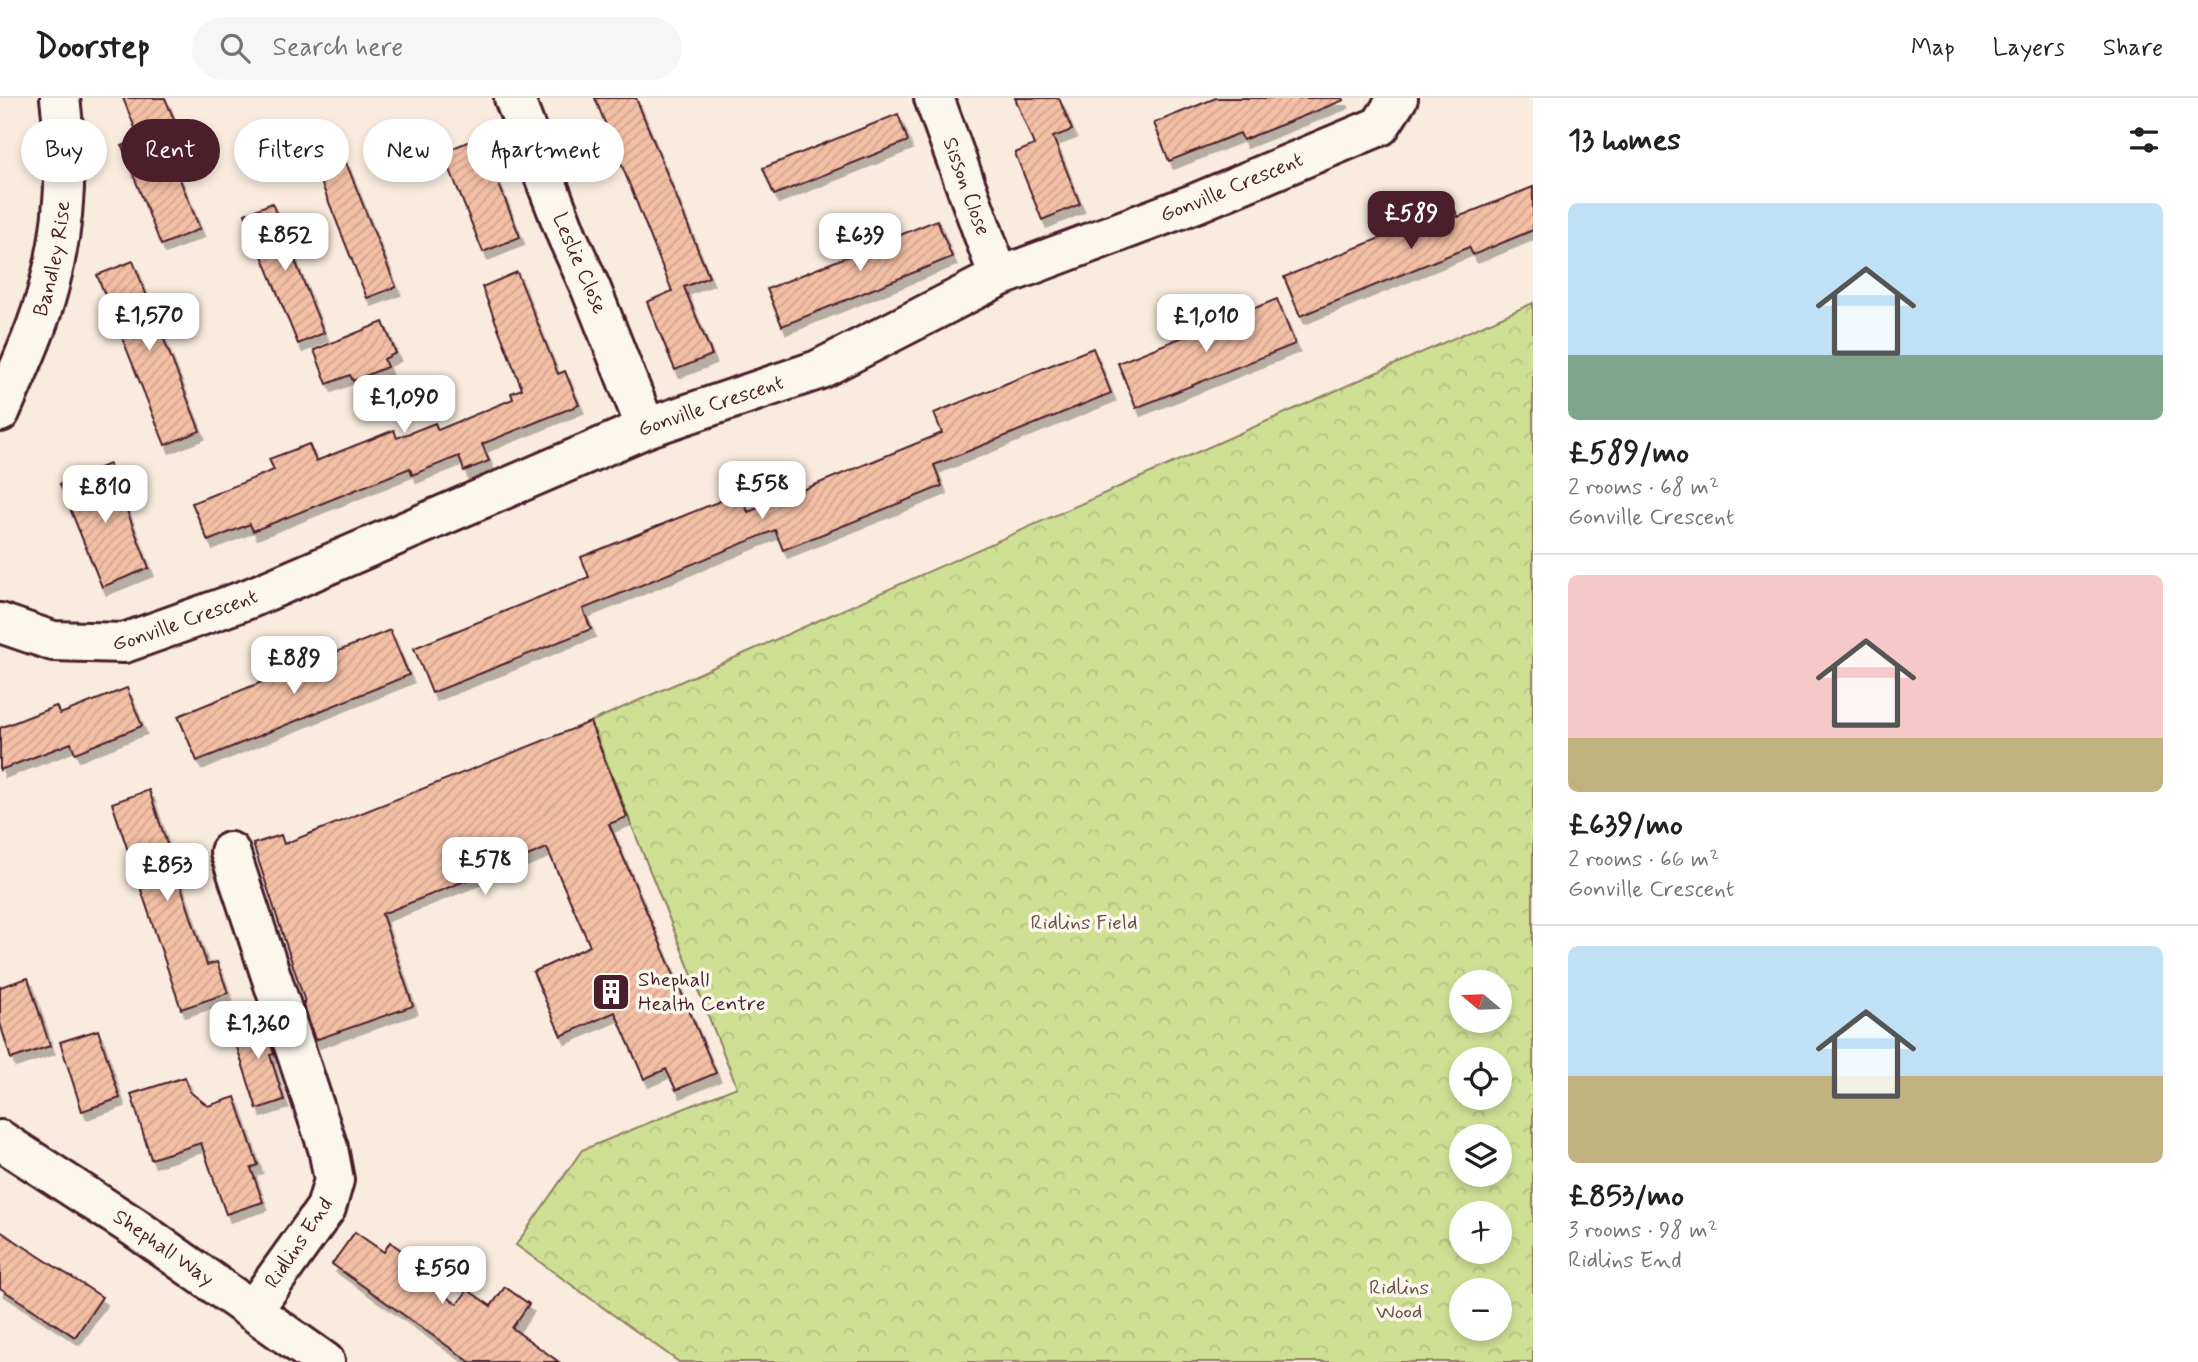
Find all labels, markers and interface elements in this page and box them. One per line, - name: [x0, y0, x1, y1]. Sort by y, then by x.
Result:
- search box: [192, 17, 682, 80]
- text: Doorstep: [35, 26, 150, 70]
- icon: search: [216, 29, 254, 67]
- text: Search here: [272, 31, 403, 65]
- text: Map: [1911, 33, 1955, 64]
- text: Layers: [1993, 33, 2065, 64]
- text: Share: [2103, 33, 2163, 64]
- chip: Buy: [21, 119, 107, 182]
- chip: Rent: [121, 119, 220, 182]
- chip: Filters: [234, 119, 349, 182]
- chip: New: [363, 119, 453, 182]
- chip: Apartment: [467, 119, 624, 182]
- text: 13 homes: [1568, 121, 1681, 160]
- icon: filters: [2125, 121, 2163, 159]
- street label: Sisson Close: [935, 133, 997, 239]
- street label: Gonville Crescent: [1156, 146, 1307, 229]
- pin: £589: [1370, 192, 1452, 251]
- text: £589: [1384, 199, 1438, 229]
- street label: Bandley Rise: [27, 200, 77, 320]
- street label: Leslie Close: [545, 209, 614, 318]
- pin: £852: [244, 214, 326, 273]
- pin: £639: [819, 214, 901, 273]
- text: £852: [257, 221, 313, 251]
- text: £639: [835, 221, 885, 251]
- icon: home: [1803, 248, 1929, 374]
- pin: £1,570: [92, 294, 206, 353]
- pin: £1,010: [1149, 294, 1263, 354]
- text: £1,570: [114, 301, 184, 331]
- text: £1,010: [1173, 302, 1239, 332]
- street label: Gonville Crescent: [633, 369, 787, 444]
- pin: £1,090: [347, 376, 461, 435]
- text: £1,090: [369, 383, 439, 413]
- text: £589/mo: [1568, 434, 1689, 473]
- pin: £558: [721, 462, 803, 521]
- pin: £810: [64, 466, 146, 525]
- text: £558: [735, 469, 789, 499]
- text: £810: [79, 473, 131, 503]
- text: 2 rooms · 68 m²: [1568, 473, 1719, 503]
- text: Gonville Crescent: [1568, 503, 1734, 533]
- street label: Gonville Crescent: [113, 582, 262, 657]
- icon: home: [1803, 620, 1929, 746]
- pin: £889: [253, 636, 335, 696]
- text: £889: [267, 644, 321, 674]
- text: £639/mo: [1568, 806, 1683, 845]
- pin: £578: [444, 838, 526, 897]
- pin: £853: [126, 844, 208, 903]
- text: £578: [458, 845, 512, 875]
- text: 2 rooms · 66 m²: [1568, 845, 1719, 875]
- text: £853: [142, 851, 192, 881]
- text: Gonville Crescent: [1568, 875, 1734, 905]
- park label: Ridlins Field: [1030, 909, 1138, 937]
- place label: Shephall Health Centre: [638, 966, 766, 1018]
- north arrow: [1449, 970, 1512, 1032]
- map controls: [1449, 970, 1512, 1341]
- building icon: Shephall Health Centre: [590, 971, 632, 1013]
- icon: home: [1803, 991, 1929, 1117]
- pin: £1,360: [201, 1002, 315, 1061]
- text: £1,360: [226, 1009, 290, 1039]
- button: locate: [1449, 1047, 1512, 1110]
- button: layers: [1449, 1124, 1512, 1187]
- text: £853/mo: [1568, 1177, 1684, 1216]
- street label: Ridlins End: [258, 1192, 340, 1294]
- button: +: [1449, 1201, 1512, 1264]
- street label: Shephall Way: [107, 1203, 220, 1293]
- text: 3 rooms · 98 m²: [1568, 1216, 1718, 1246]
- pin: £550: [401, 1246, 483, 1306]
- text: Ridlins End: [1568, 1246, 1682, 1276]
- text: £550: [414, 1254, 470, 1284]
- park label: Ridlins Wood: [1369, 1274, 1429, 1326]
- button: −: [1449, 1278, 1512, 1341]

